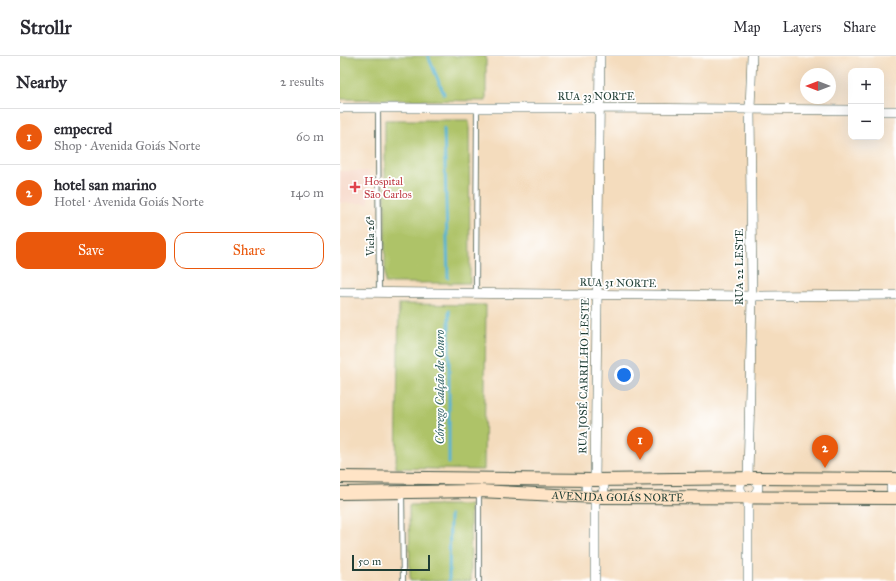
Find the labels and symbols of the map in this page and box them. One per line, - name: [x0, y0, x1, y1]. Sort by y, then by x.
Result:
- north arrow: [800, 68, 836, 104]
- street label: RUA 33 NORTE: [557, 90, 635, 103]
- place label: Hospital São Carlos: [364, 175, 412, 201]
- marker: Hospital São Carlos: [349, 181, 361, 193]
- street label: Viela 26ª: [364, 216, 377, 257]
- street label: RUA 22 LESTE: [733, 229, 746, 305]
- street label: RUA 31 NORTE: [579, 276, 657, 290]
- street label: RUA JOSÉ CARRILHO LESTE: [575, 298, 593, 454]
- water label: Córrego Calção de Couro: [433, 329, 447, 444]
- your location: [614, 365, 634, 385]
- pin: 1: [627, 427, 653, 460]
- pin: 2: [812, 435, 838, 468]
- street label: AVENIDA GOIÁS NORTE: [550, 488, 684, 504]
- scale bar: [352, 553, 430, 572]

